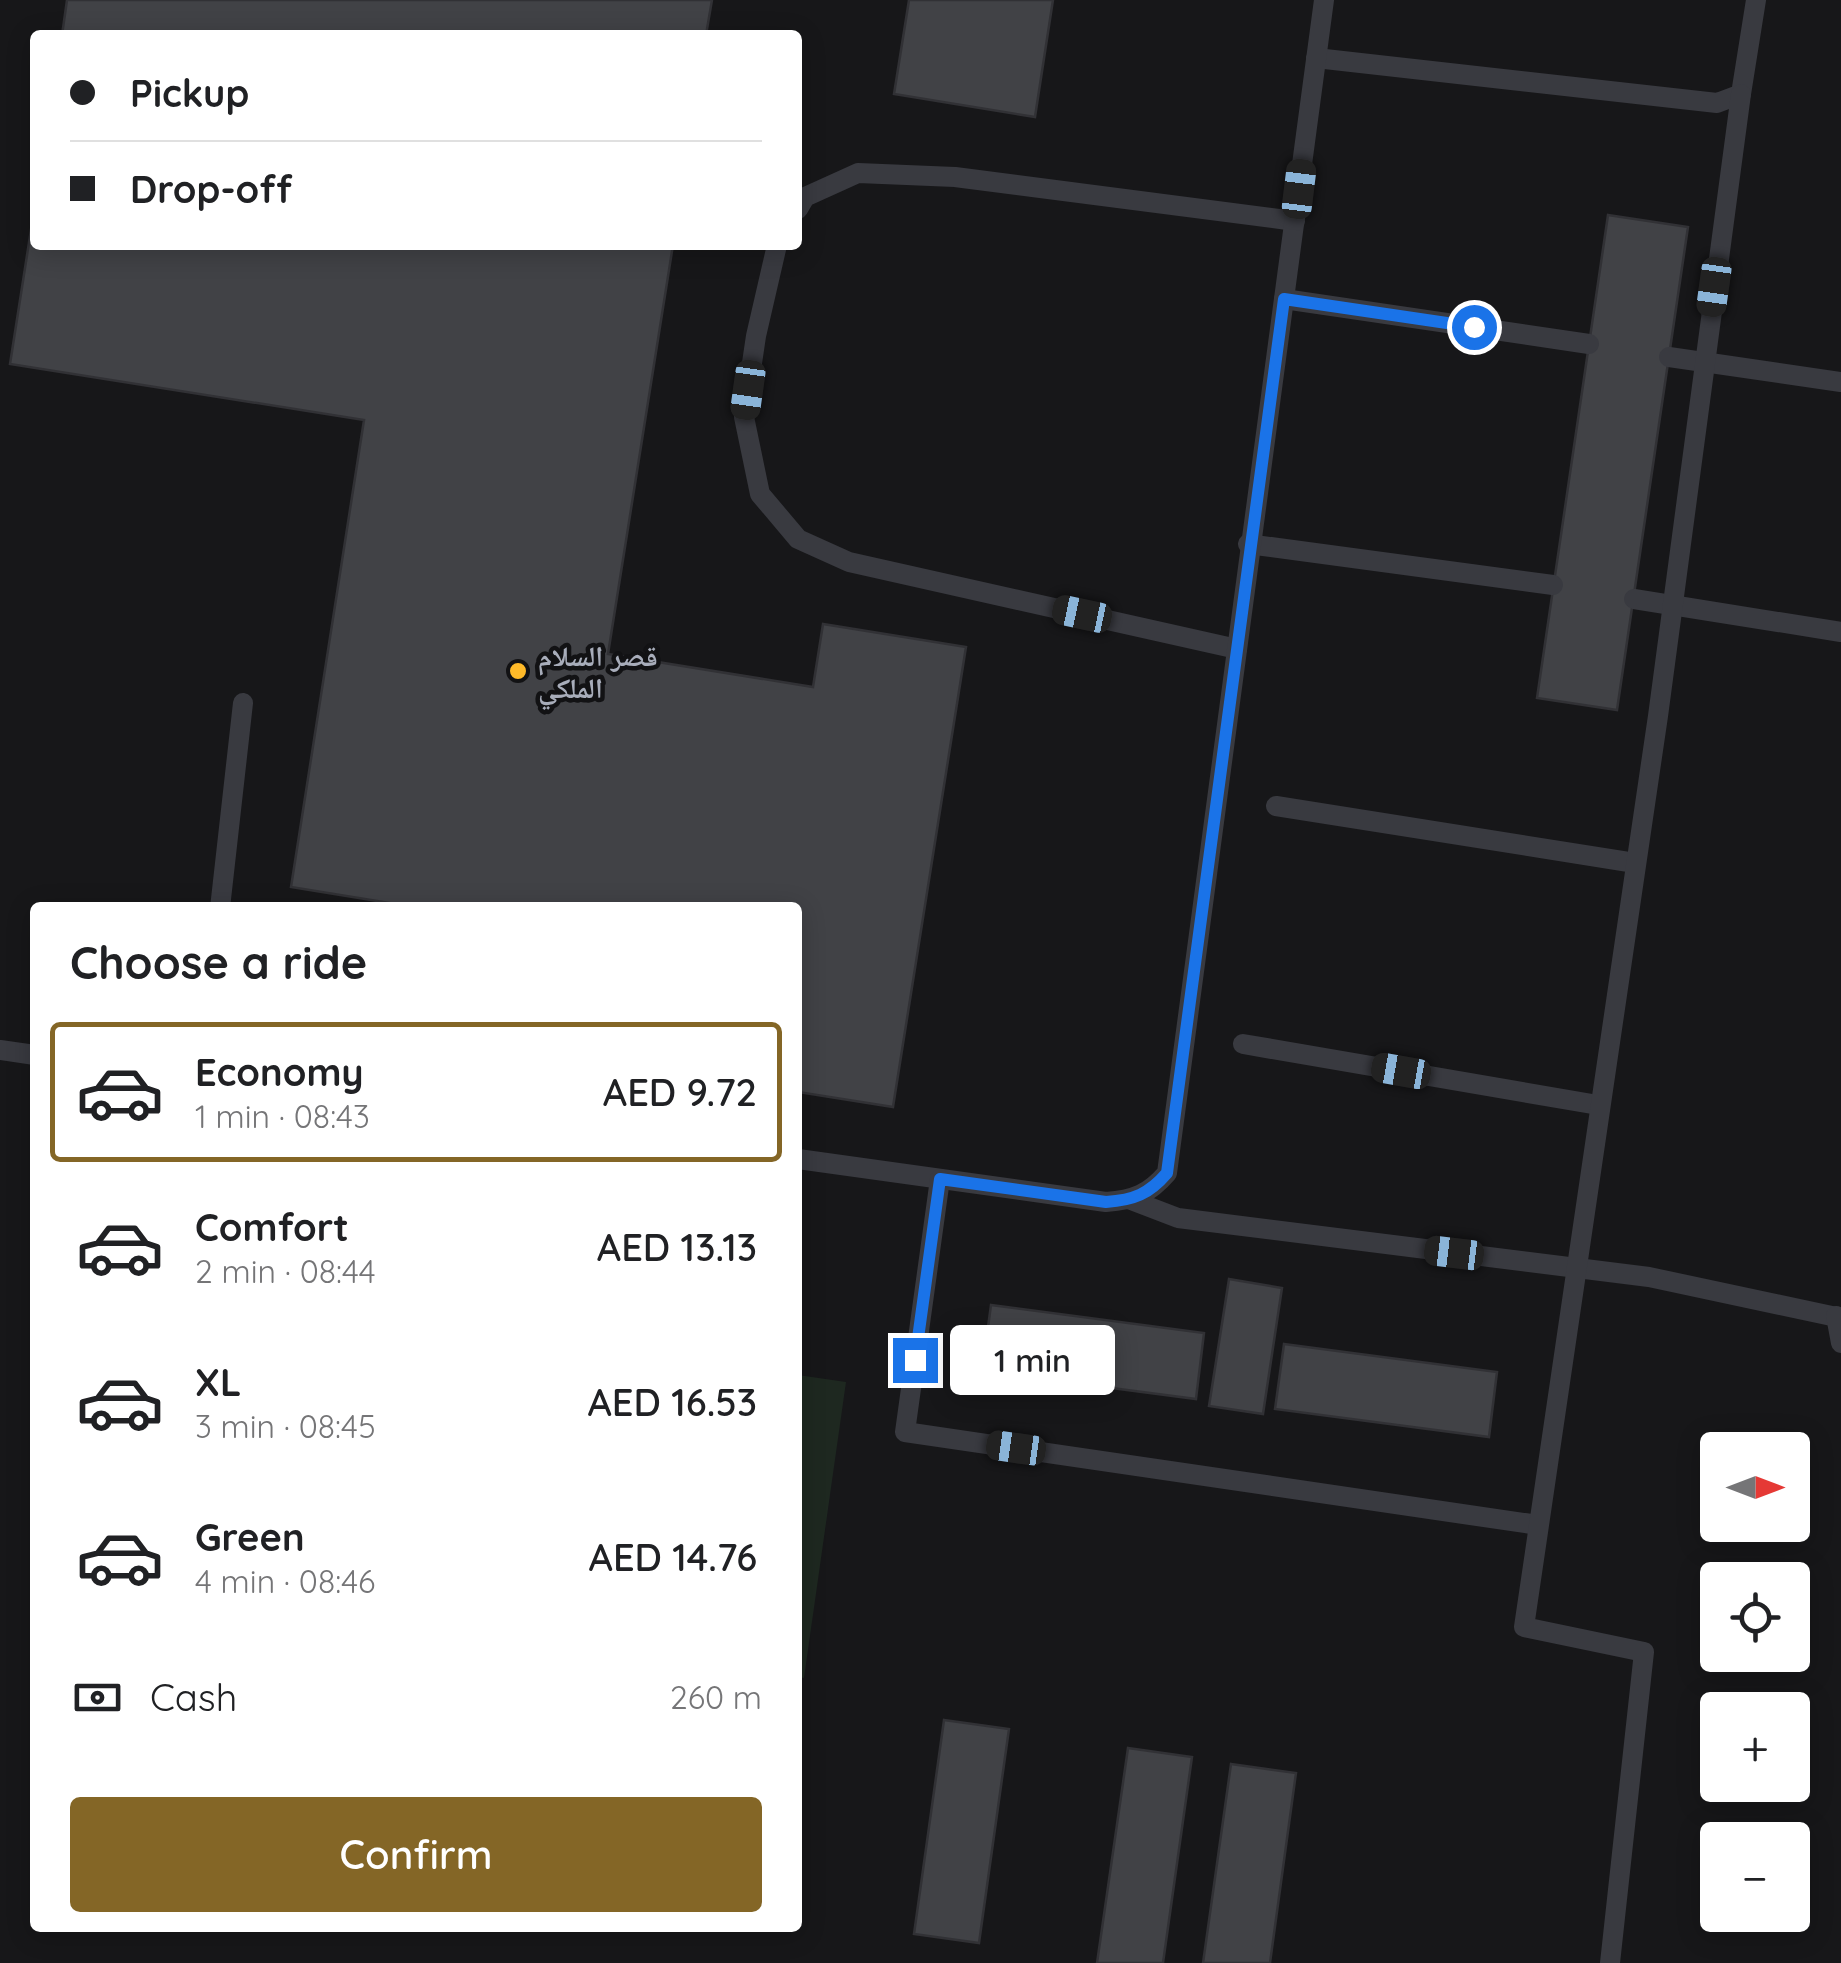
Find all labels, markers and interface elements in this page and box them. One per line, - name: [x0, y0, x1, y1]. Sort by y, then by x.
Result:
- text: Pickup: [130, 69, 249, 117]
- car: [1280, 157, 1318, 221]
- text: Drop-off: [130, 165, 292, 213]
- car: [1695, 255, 1733, 319]
- route start: [1452, 305, 1497, 350]
- car: [729, 358, 767, 422]
- car: [1050, 593, 1114, 635]
- place label: قصر السلام الملكي: [538, 638, 658, 710]
- marker: قصر السلام الملكي: [507, 660, 529, 682]
- text: Choose a ride: [70, 934, 367, 990]
- icon: car: [75, 1047, 165, 1137]
- text: Economy: [195, 1048, 364, 1096]
- car: [1369, 1051, 1433, 1091]
- text: AED 9.72: [603, 1068, 757, 1116]
- text: 1 min · 08:43: [195, 1096, 370, 1136]
- icon: car: [75, 1202, 165, 1292]
- text: Comfort: [195, 1203, 349, 1251]
- text: AED 13.13: [597, 1223, 757, 1271]
- car: [1422, 1234, 1486, 1272]
- text: 2 min · 08:44: [195, 1251, 376, 1291]
- callout: 1 min: [950, 1325, 1115, 1395]
- route end: [893, 1338, 938, 1383]
- text: 1 min: [994, 1340, 1071, 1380]
- icon: car: [75, 1357, 165, 1447]
- text: XL: [195, 1358, 241, 1406]
- text: AED 16.53: [587, 1378, 757, 1426]
- text: 3 min · 08:45: [195, 1406, 376, 1446]
- car: [984, 1429, 1048, 1467]
- north arrow: [1700, 1432, 1810, 1542]
- map controls: [1700, 1432, 1810, 1932]
- icon: car: [75, 1512, 165, 1602]
- text: Green: [195, 1513, 305, 1561]
- text: AED 14.76: [589, 1533, 757, 1581]
- text: 4 min · 08:46: [195, 1561, 375, 1601]
- button: locate: [1700, 1562, 1810, 1672]
- icon: cash: [70, 1670, 125, 1725]
- text: Cash: [150, 1673, 237, 1721]
- text: 260 m: [670, 1677, 762, 1717]
- button: +: [1700, 1692, 1810, 1802]
- button: Confirm: [70, 1797, 762, 1912]
- button: −: [1700, 1822, 1810, 1932]

